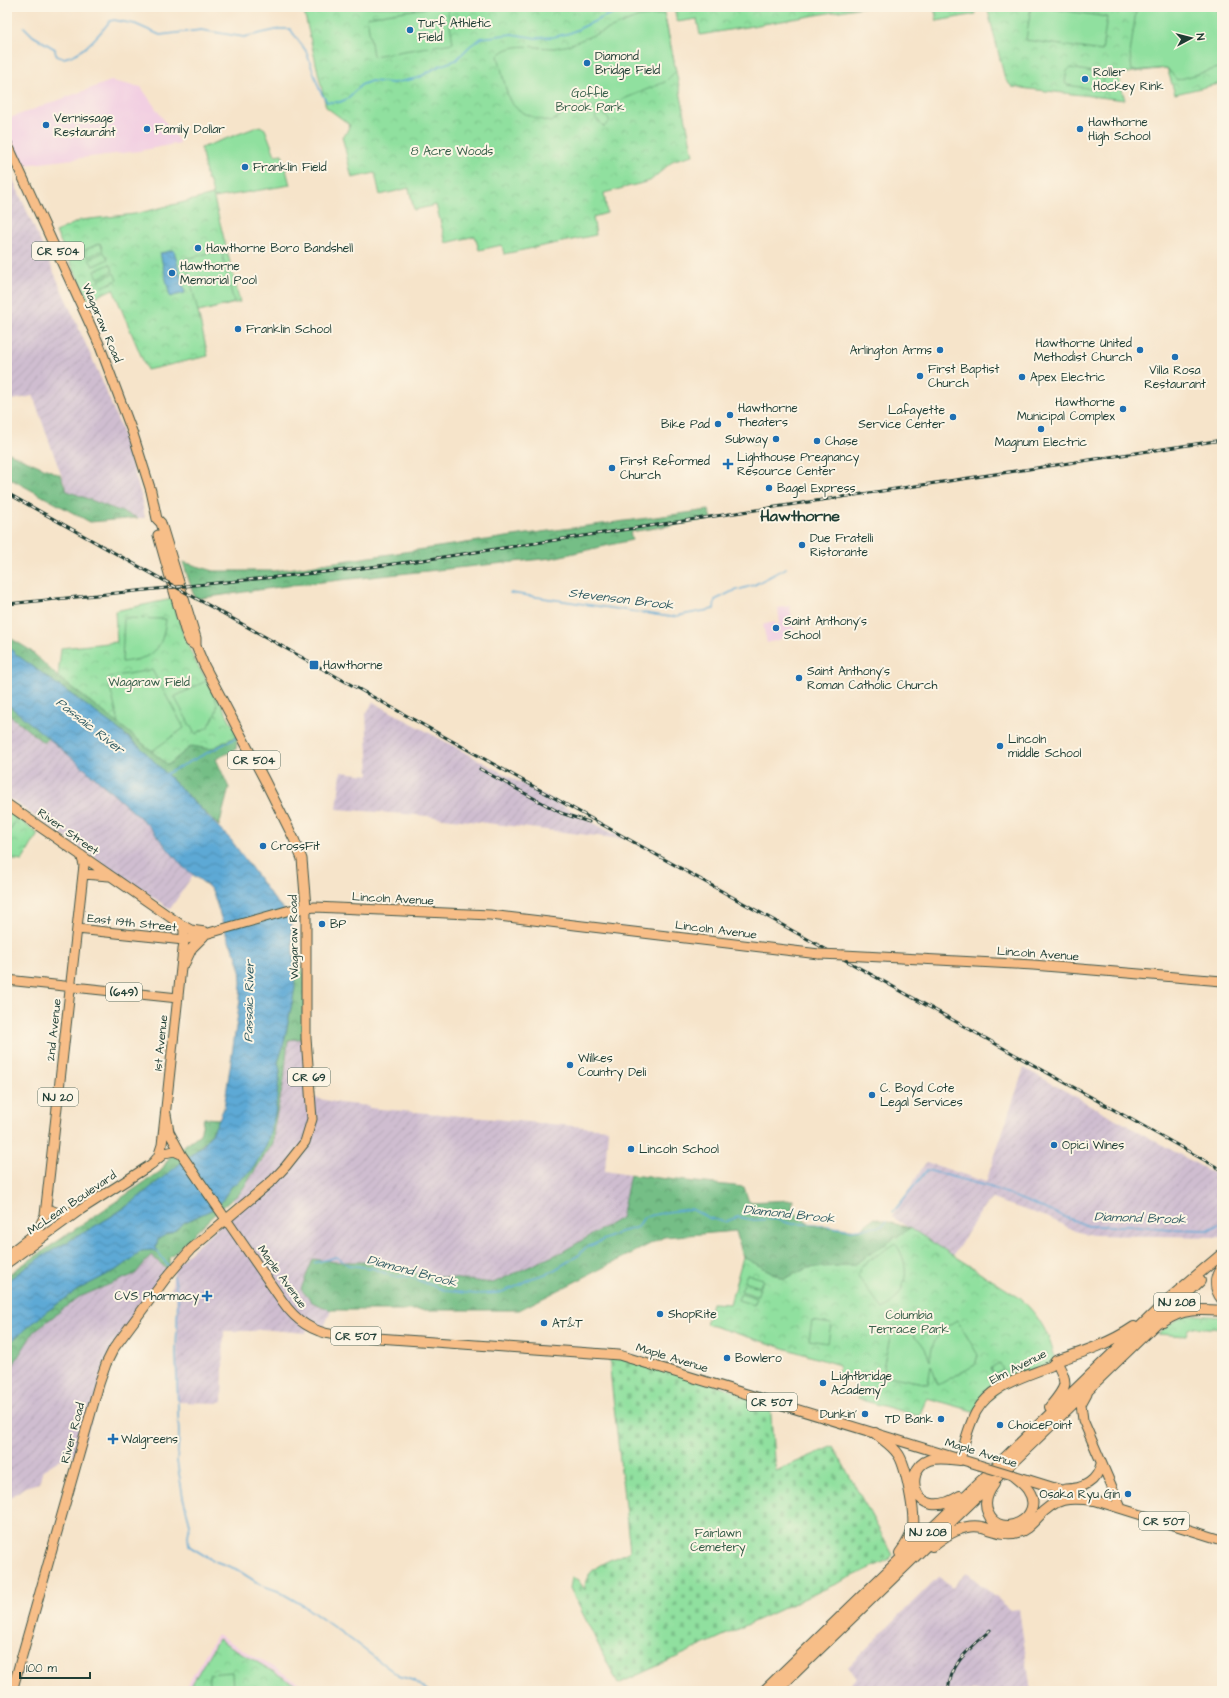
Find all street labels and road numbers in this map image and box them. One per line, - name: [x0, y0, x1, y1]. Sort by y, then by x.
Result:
- road number: CR 504: [32, 242, 84, 260]
- street label: Wagaraw Road: [77, 281, 126, 366]
- road number: CR 504: [228, 751, 280, 769]
- street label: River Street: [34, 805, 102, 860]
- street label: Lincoln Avenue: [352, 888, 435, 910]
- street label: Wagaraw Road: [285, 895, 304, 979]
- street label: East 19th Street: [86, 910, 178, 936]
- street label: Lincoln Avenue: [674, 917, 758, 944]
- street label: Lincoln Avenue: [996, 943, 1080, 965]
- road number: (649): [106, 983, 142, 1001]
- street label: 2nd Avenue: [42, 997, 66, 1062]
- street label: 1st Avenue: [150, 1014, 172, 1072]
- road number: CR 69: [288, 1068, 330, 1086]
- road number: NJ 20: [38, 1088, 78, 1106]
- street label: McLean Boulevard: [24, 1167, 120, 1239]
- street label: Maple Avenue: [253, 1242, 311, 1313]
- road number: NJ 208: [1154, 1293, 1200, 1311]
- road number: CR 507: [331, 1327, 381, 1345]
- street label: Maple Avenue: [634, 1339, 711, 1377]
- street label: Elm Avenue: [986, 1345, 1050, 1389]
- road number: CR 507: [747, 1393, 797, 1411]
- street label: River Road: [57, 1401, 89, 1465]
- street label: Maple Avenue: [943, 1434, 1020, 1472]
- road number: CR 507: [1139, 1512, 1189, 1530]
- road number: NJ 208: [905, 1523, 951, 1541]

